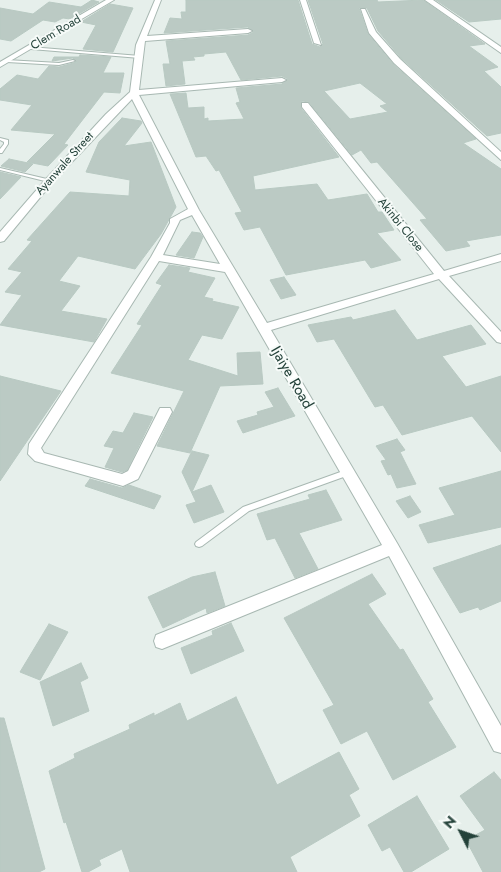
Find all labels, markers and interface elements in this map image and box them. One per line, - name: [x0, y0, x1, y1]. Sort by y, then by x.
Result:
- street label: Clem Road: [28, 12, 84, 54]
- street label: Ayanwale Street: [33, 130, 97, 198]
- street label: Akinbi Close: [374, 195, 426, 255]
- street label: Ijaiye Road: [266, 343, 316, 413]
- north arrow: [436, 807, 486, 857]
- text: N: [438, 811, 461, 833]

